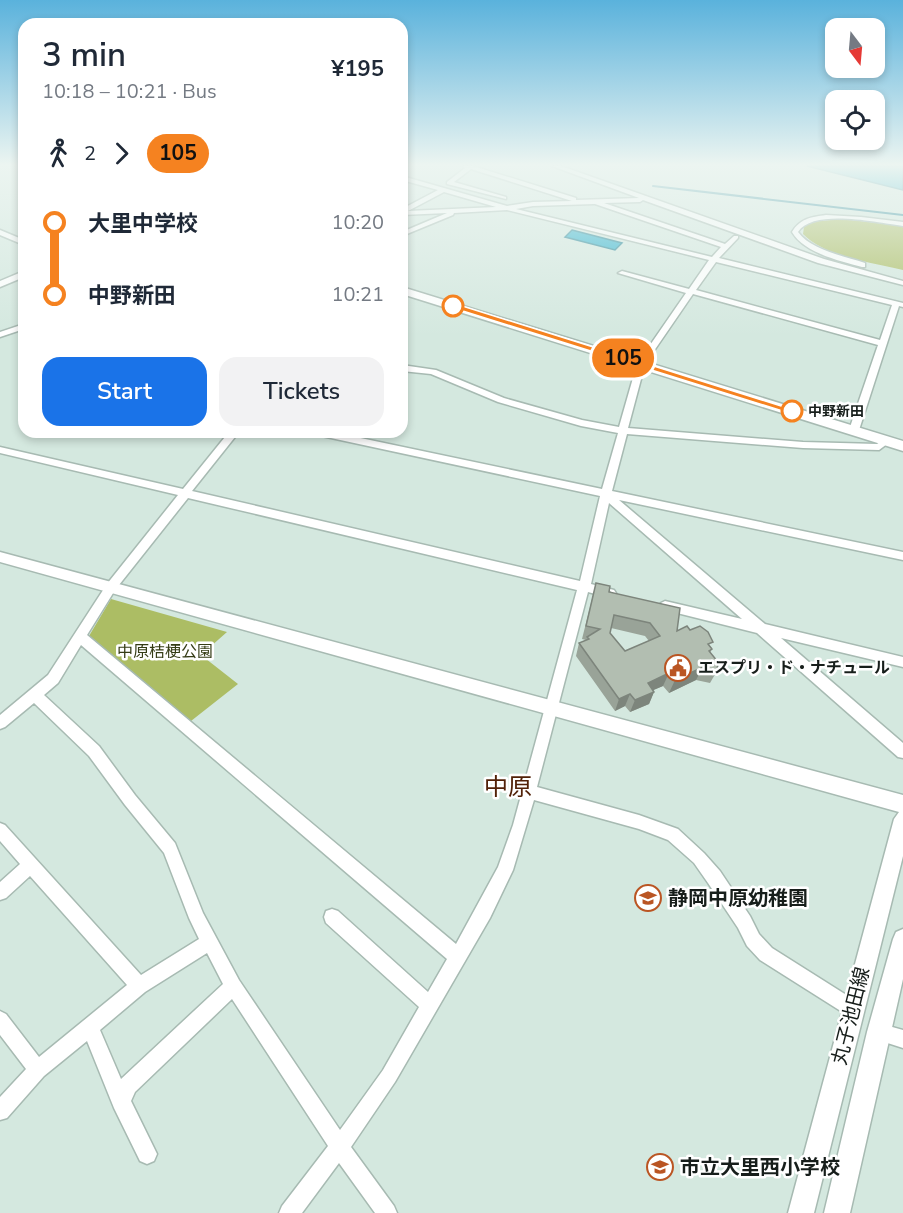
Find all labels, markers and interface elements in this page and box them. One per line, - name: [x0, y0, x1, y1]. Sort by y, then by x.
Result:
- north arrow: [825, 18, 885, 78]
- map controls: [825, 18, 885, 150]
- text: 3 min: [42, 33, 126, 78]
- text: ¥195: [331, 54, 384, 84]
- text: 10:18 – 10:21 · Bus: [42, 78, 217, 105]
- button: locate: [825, 90, 885, 150]
- icon: walk: [42, 137, 75, 170]
- icon: forward: [105, 137, 138, 170]
- text: 105: [159, 139, 197, 167]
- text: 2: [84, 140, 96, 167]
- text: 大里中学校: [88, 209, 198, 239]
- text: 10:20: [331, 209, 384, 236]
- text: 中野新田: [88, 281, 176, 311]
- text: 10:21: [331, 281, 384, 308]
- unlabelled marker: [442, 295, 464, 317]
- line badge: 105: [588, 338, 658, 378]
- text: 105: [604, 344, 642, 372]
- button: Start: [42, 357, 207, 426]
- button: Tickets: [219, 357, 384, 426]
- marker: 中野新田: [781, 400, 803, 422]
- place label: 中野新田: [808, 402, 864, 421]
- park label: 中原桔梗公園: [117, 641, 213, 663]
- public building icon: エスプリ・ド・ナチュール: [663, 653, 693, 683]
- place label: エスプリ・ド・ナチュール: [698, 657, 890, 679]
- district label: 中原: [484, 771, 532, 803]
- school or university icon: 静岡中原幼稚園: [633, 883, 663, 913]
- place label: 静岡中原幼稚園: [668, 885, 808, 912]
- street label: 丸子池田線: [826, 964, 876, 1068]
- school or university icon: 市立大里西小学校: [645, 1152, 675, 1182]
- place label: 市立大里西小学校: [680, 1154, 840, 1181]

